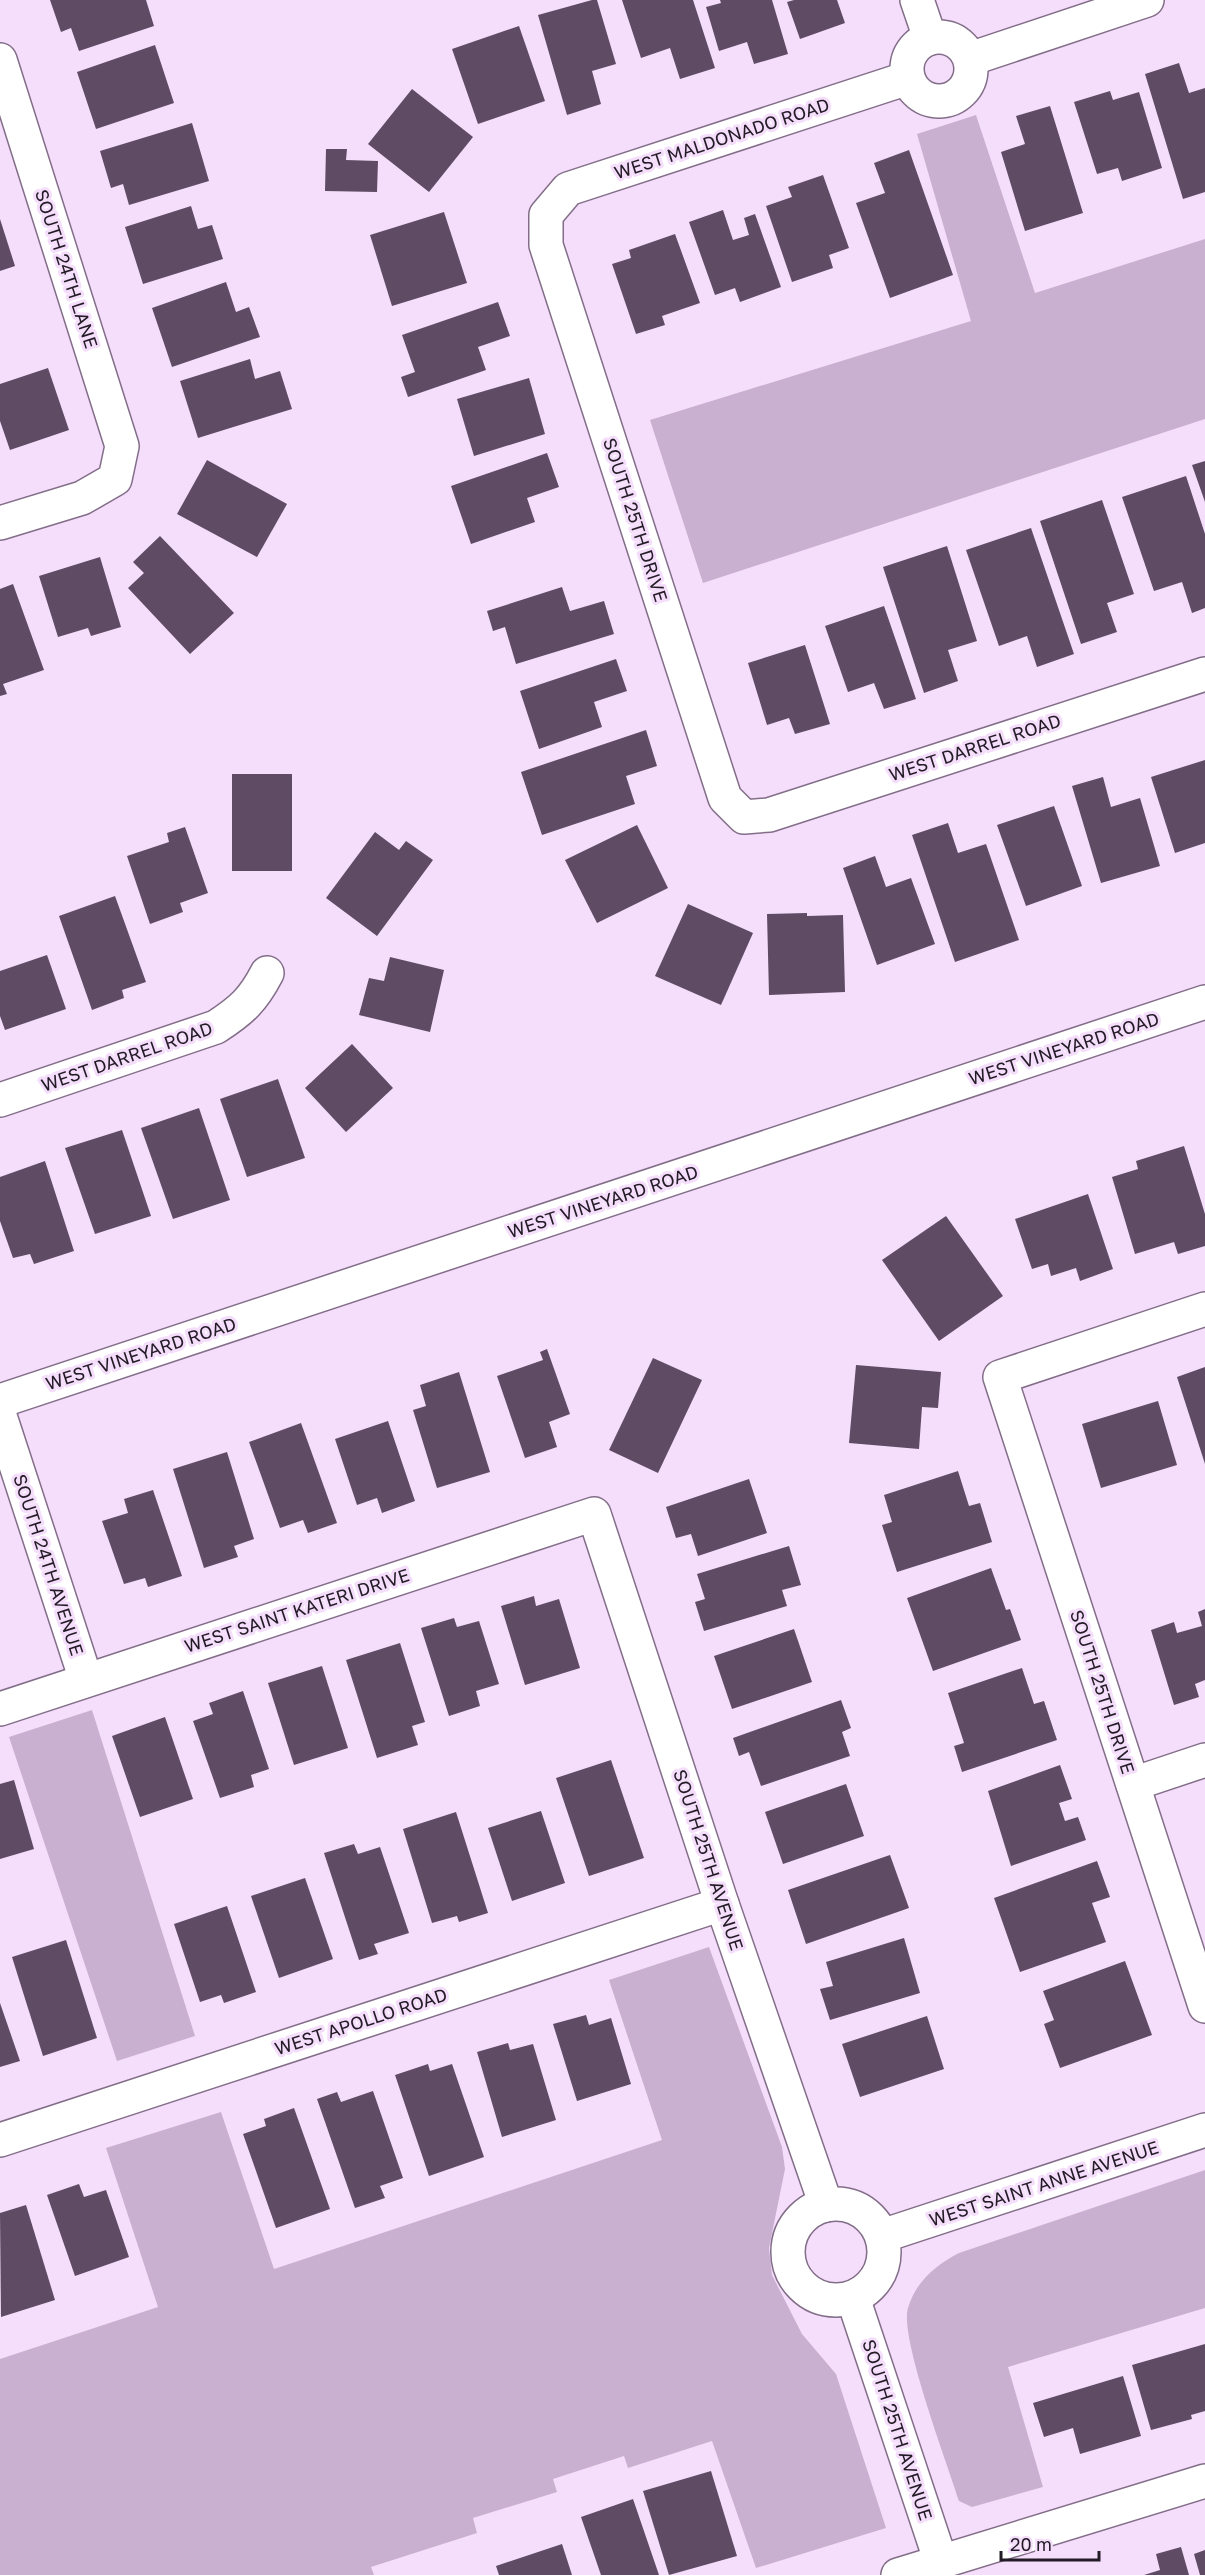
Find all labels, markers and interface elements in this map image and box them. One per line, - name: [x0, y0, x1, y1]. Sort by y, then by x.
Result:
- street label: WEST MALDONADO ROAD: [611, 93, 832, 183]
- street label: SOUTH 24TH LANE: [31, 187, 103, 351]
- street label: SOUTH 25TH DRIVE: [599, 435, 673, 604]
- street label: WEST DARREL ROAD: [886, 709, 1064, 785]
- street label: WEST VINEYARD ROAD: [966, 1007, 1162, 1089]
- street label: WEST DARREL ROAD: [38, 1016, 215, 1096]
- street label: WEST VINEYARD ROAD: [505, 1160, 701, 1242]
- street label: WEST VINEYARD ROAD: [43, 1312, 239, 1394]
- street label: SOUTH 24TH AVENUE: [9, 1471, 89, 1658]
- street label: WEST SAINT KATERI DRIVE: [181, 1563, 412, 1657]
- street label: SOUTH 25TH DRIVE: [1066, 1607, 1140, 1776]
- street label: SOUTH 25TH AVENUE: [669, 1766, 749, 1953]
- street label: WEST APOLLO ROAD: [272, 1983, 450, 2059]
- street label: WEST SAINT ANNE AVENUE: [926, 2136, 1161, 2231]
- street label: SOUTH 25TH AVENUE: [858, 2336, 938, 2523]
- scale bar: [1001, 2524, 1098, 2562]
- text: 20 m: [1010, 2533, 1052, 2555]

